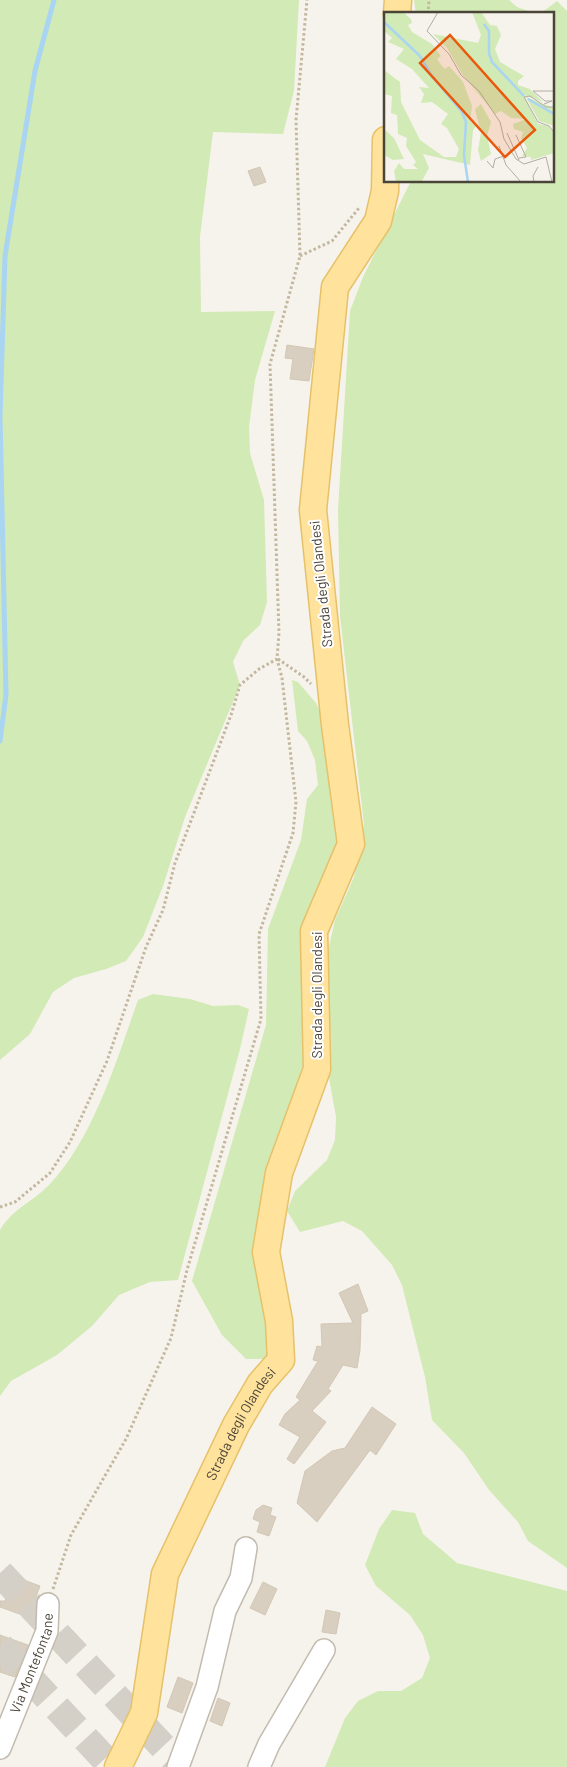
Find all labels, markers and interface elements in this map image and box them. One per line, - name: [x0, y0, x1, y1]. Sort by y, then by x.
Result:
- inset map: [384, 12, 554, 182]
- street label: Strada degli Olandesi: [305, 520, 336, 648]
- street label: Strada degli Olandesi: [308, 931, 325, 1059]
- street label: Strada degli Olandesi: [202, 1363, 279, 1483]
- street label: Via Montefontane: [6, 1613, 56, 1716]

